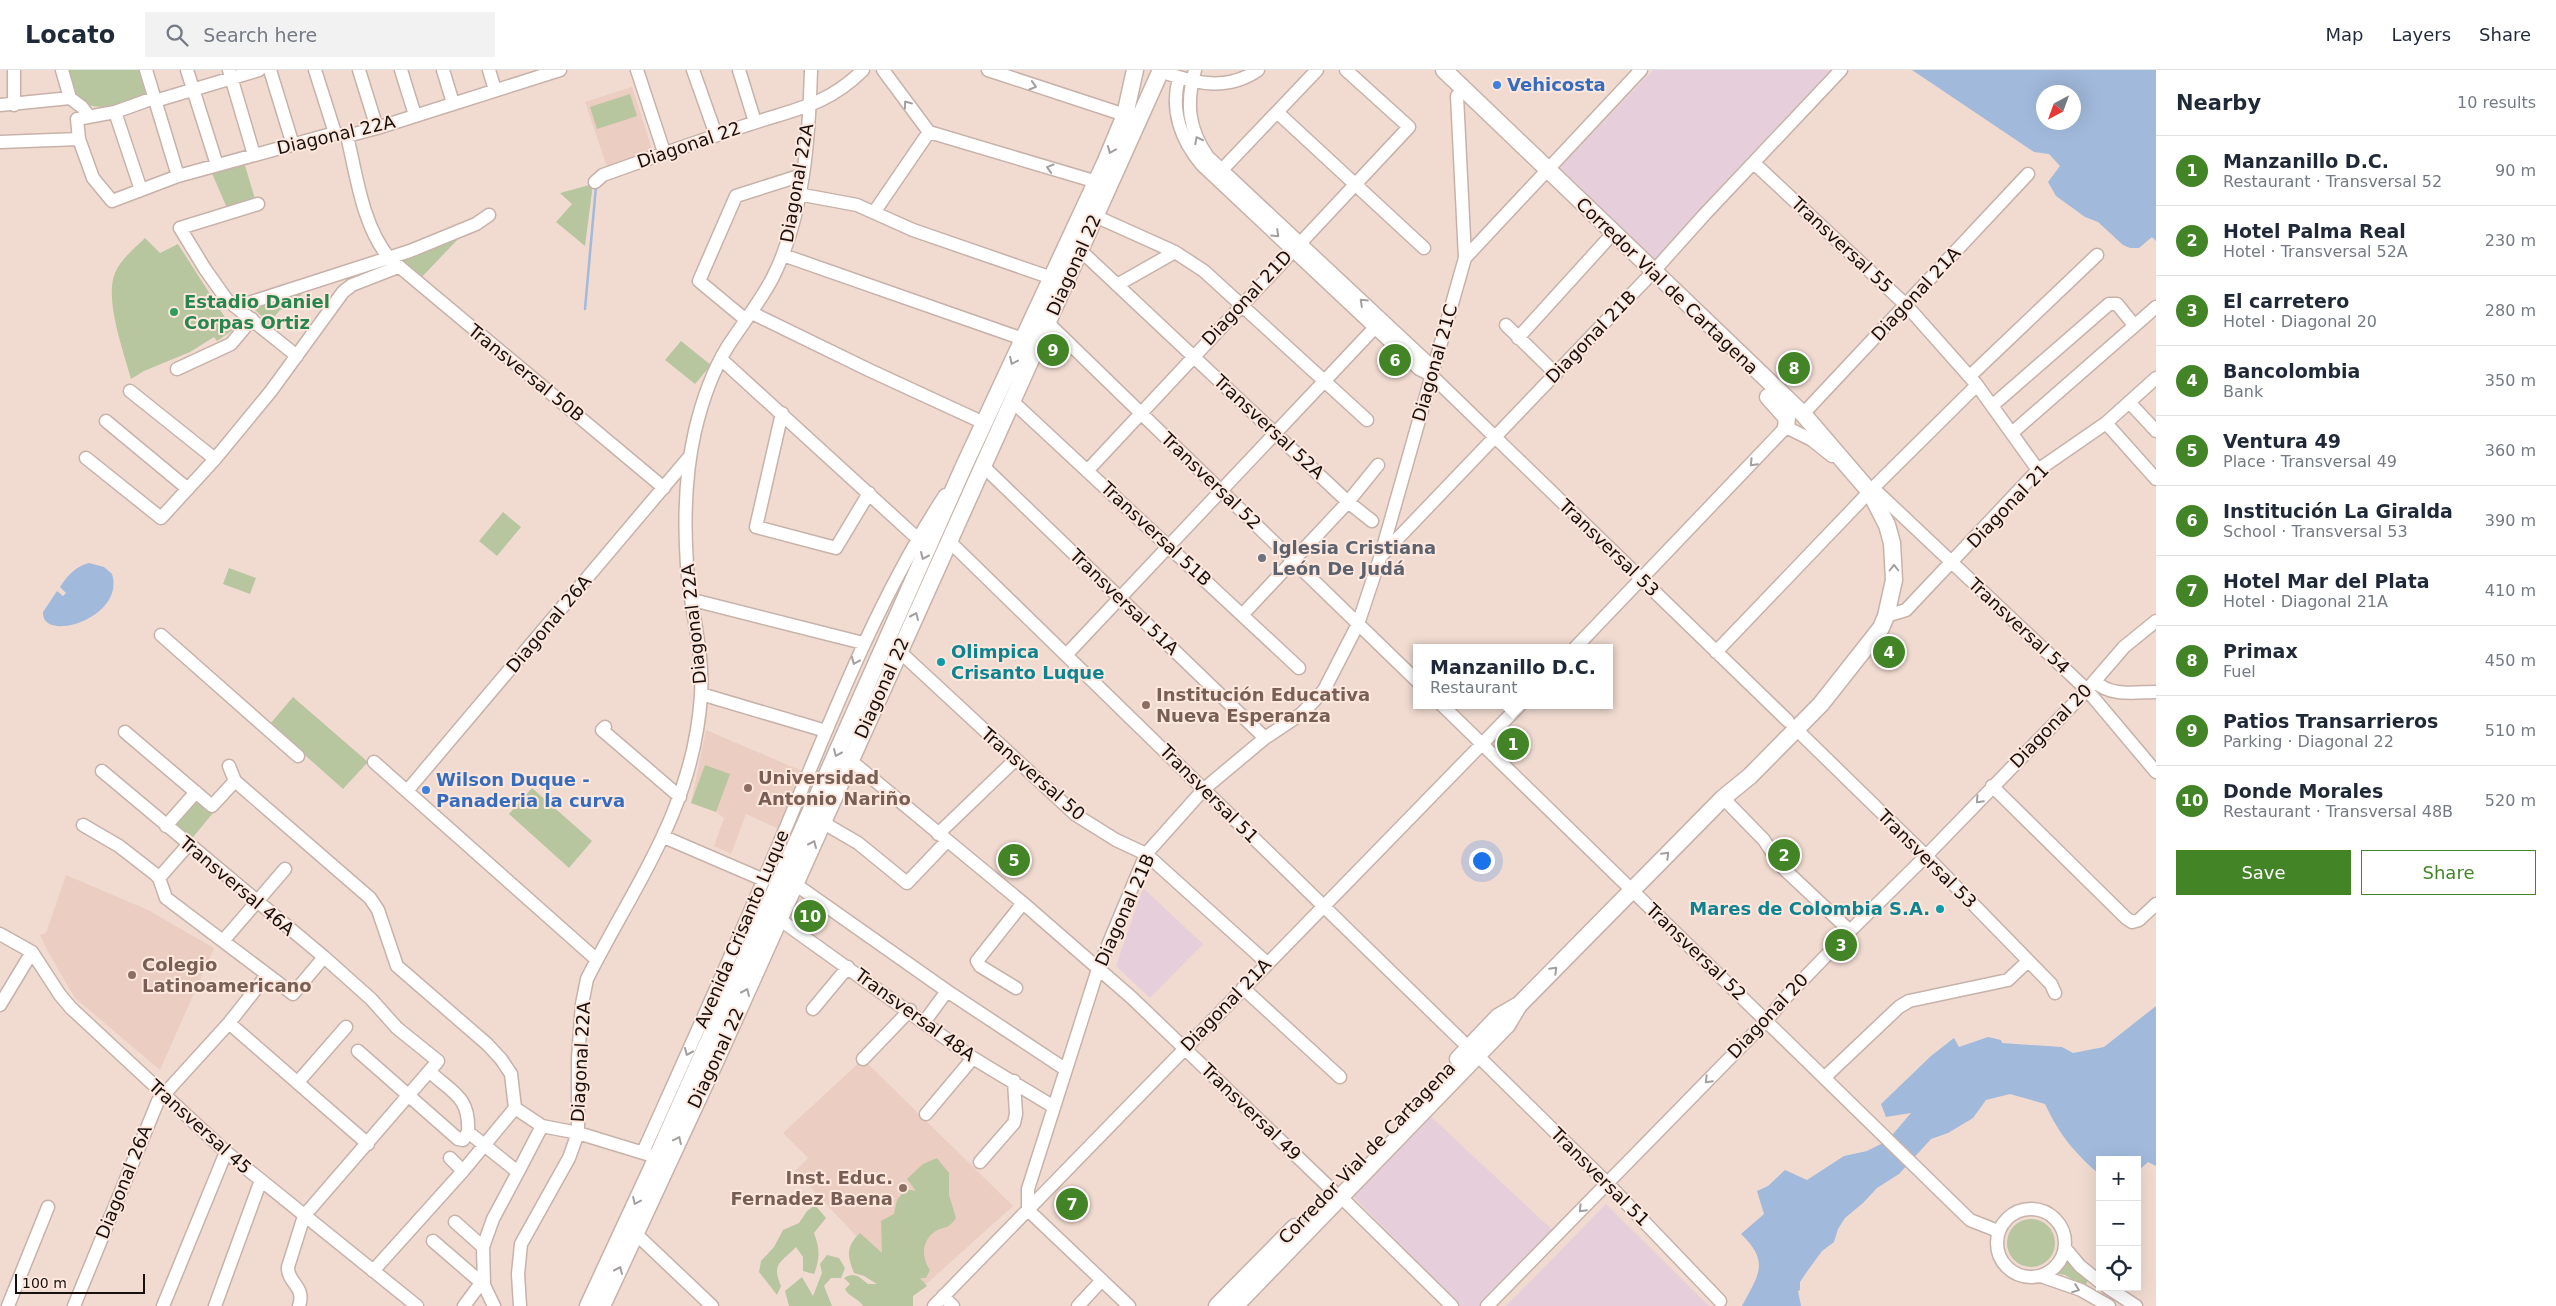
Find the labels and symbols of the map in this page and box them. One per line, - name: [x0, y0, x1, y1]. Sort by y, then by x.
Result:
- place label: Vehicosta: [1507, 74, 1606, 95]
- marker: Vehicosta: [1491, 79, 1503, 91]
- one-way arrow: [1029, 81, 1037, 91]
- north arrow: [2036, 85, 2081, 130]
- one-way arrow: [904, 100, 913, 109]
- street label: Diagonal 22A: [275, 111, 398, 158]
- street label: Diagonal 22: [634, 117, 744, 172]
- street label: Diagonal 22A: [776, 121, 817, 244]
- one-way arrow: [1193, 136, 1204, 145]
- one-way arrow: [1107, 145, 1117, 154]
- one-way arrow: [1046, 163, 1055, 173]
- street label: Transversal 55: [1787, 192, 1897, 297]
- street label: Corredor Vial de Cartagena: [1572, 193, 1763, 378]
- street label: Diagonal 22: [1042, 211, 1105, 319]
- one-way arrow: [1270, 228, 1279, 237]
- street label: Diagonal 21A: [1867, 242, 1965, 345]
- street label: Diagonal 21D: [1197, 246, 1296, 350]
- street label: Diagonal 21B: [1541, 286, 1640, 387]
- place label: Estadio Daniel Corpas Ortiz: [184, 291, 330, 333]
- one-way arrow: [1360, 299, 1369, 308]
- street label: Diagonal 21C: [1408, 302, 1461, 424]
- marker: Estadio Daniel Corpas Ortiz: [168, 306, 180, 318]
- street label: Transversal 50B: [463, 319, 589, 426]
- pin: 9: [1037, 331, 1069, 369]
- pin: 6: [1379, 341, 1411, 379]
- pin: 8: [1778, 349, 1810, 387]
- one-way arrow: [1009, 356, 1019, 365]
- street label: Transversal 52A: [1209, 370, 1329, 484]
- street label: Transversal 52: [1156, 428, 1266, 534]
- one-way arrow: [1750, 457, 1759, 466]
- street label: Diagonal 21: [1962, 459, 2053, 552]
- street label: Transversal 51B: [1096, 476, 1216, 590]
- street label: Transversal 53: [1554, 494, 1664, 601]
- place label: Iglesia Cristiana León De Judá: [1272, 537, 1436, 579]
- street label: Transversal 51A: [1065, 544, 1184, 659]
- one-way arrow: [920, 551, 931, 560]
- marker: Iglesia Cristiana León De Judá: [1256, 552, 1268, 564]
- street label: Diagonal 22A: [677, 562, 710, 685]
- one-way arrow: [1889, 564, 1899, 572]
- street label: Diagonal 26A: [502, 570, 596, 677]
- street label: Transversal 54: [1964, 573, 2074, 678]
- one-way arrow: [909, 612, 920, 621]
- pin: 4: [1873, 633, 1905, 671]
- street label: Diagonal 22: [850, 634, 913, 742]
- place label: Olimpica Crisanto Luque: [951, 641, 1104, 683]
- one-way arrow: [851, 656, 862, 665]
- marker: Olimpica Crisanto Luque: [935, 656, 947, 668]
- street label: Diagonal 20: [2005, 679, 2096, 772]
- place label: Institución Educativa Nueva Esperanza: [1156, 684, 1370, 726]
- marker: Institución Educativa Nueva Esperanza: [1140, 699, 1152, 711]
- street label: Transversal 50: [976, 722, 1090, 824]
- pin: 1: [1497, 725, 1529, 763]
- street label: Transversal 51: [1155, 739, 1263, 847]
- one-way arrow: [832, 748, 843, 757]
- place label: Universidad Antonio Nariño: [758, 767, 911, 809]
- place label: Wilson Duque - Panaderia la curva: [436, 769, 625, 811]
- marker: Universidad Antonio Nariño: [742, 782, 754, 794]
- marker: Wilson Duque - Panaderia la curva: [420, 784, 432, 796]
- one-way arrow: [1976, 794, 1985, 803]
- street label: Transversal 53: [1873, 804, 1981, 912]
- street label: Avenida Crisanto Luque: [690, 827, 793, 1031]
- street label: Transversal 46A: [175, 831, 299, 940]
- pin: 2: [1768, 836, 1800, 874]
- one-way arrow: [806, 840, 817, 849]
- pin: 5: [998, 841, 1030, 879]
- your location: [1469, 848, 1495, 874]
- street label: Diagonal 21B: [1090, 850, 1159, 969]
- one-way arrow: [1660, 852, 1669, 861]
- pin: 10: [794, 897, 826, 935]
- street label: Transversal 52: [1641, 898, 1751, 1005]
- place label: Mares de Colombia S.A.: [1689, 898, 1930, 919]
- marker: Mares de Colombia S.A.: [1934, 903, 1946, 915]
- pin: 3: [1825, 926, 1857, 964]
- street label: Diagonal 21A: [1176, 953, 1276, 1055]
- place label: Colegio Latinoamericano: [142, 954, 312, 996]
- street label: Transversal 48A: [850, 963, 980, 1066]
- one-way arrow: [1548, 967, 1557, 976]
- marker: Colegio Latinoamericano: [126, 969, 138, 981]
- street label: Diagonal 20: [1723, 969, 1812, 1062]
- one-way arrow: [740, 988, 750, 997]
- street label: Diagonal 22A: [567, 1000, 594, 1123]
- street label: Diagonal 22: [683, 1004, 748, 1111]
- one-way arrow: [684, 1047, 695, 1056]
- street label: Corredor Vial de Cartagena: [1274, 1057, 1459, 1248]
- street label: Transversal 49: [1196, 1058, 1306, 1165]
- street label: Transversal 45: [144, 1074, 256, 1178]
- one-way arrow: [1704, 1075, 1713, 1084]
- street label: Diagonal 26A: [91, 1121, 156, 1242]
- street label: Transversal 51: [1546, 1122, 1654, 1230]
- one-way arrow: [672, 1136, 682, 1145]
- place label: Inst. Educ. Fernadez Baena: [731, 1167, 893, 1209]
- marker: Inst. Educ. Fernadez Baena: [897, 1182, 909, 1194]
- pin: 7: [1056, 1185, 1088, 1223]
- one-way arrow: [632, 1196, 642, 1205]
- one-way arrow: [1579, 1203, 1588, 1212]
- one-way arrow: [612, 1266, 623, 1275]
- scale bar: [15, 1271, 145, 1294]
- one-way arrow: [2071, 1283, 2080, 1293]

